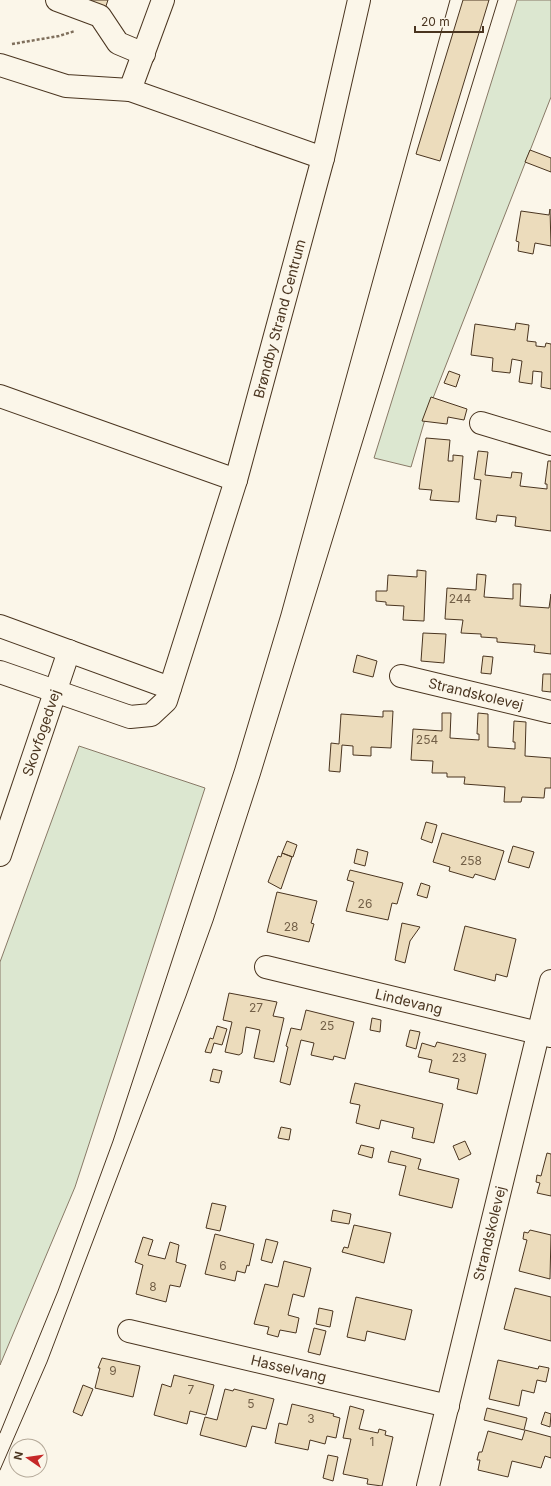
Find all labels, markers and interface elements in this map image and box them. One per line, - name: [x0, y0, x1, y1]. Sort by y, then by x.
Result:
- scale bar: [415, 8, 483, 34]
- text: 20 m: [421, 14, 450, 29]
- street label: Brøndby Strand Centrum: [249, 237, 309, 400]
- house number: 244: [449, 591, 472, 606]
- street label: Strandskolevej: [427, 674, 525, 713]
- street label: Skovfogedvej: [18, 687, 63, 778]
- house number: 254: [416, 732, 438, 747]
- house number: 258: [460, 853, 482, 868]
- house number: 26: [358, 896, 372, 911]
- house number: 28: [284, 919, 298, 934]
- street label: Lindevang: [374, 985, 444, 1017]
- house number: 27: [249, 1000, 263, 1015]
- house number: 25: [320, 1018, 334, 1033]
- house number: 23: [452, 1050, 466, 1065]
- street label: Strandskolevej: [469, 1184, 509, 1283]
- house number: 6: [219, 1258, 227, 1273]
- house number: 8: [149, 1279, 157, 1294]
- street label: Hasselvang: [249, 1351, 328, 1385]
- house number: 9: [109, 1363, 117, 1378]
- house number: 7: [188, 1382, 195, 1397]
- house number: 5: [247, 1396, 255, 1411]
- house number: 3: [307, 1411, 315, 1426]
- house number: 1: [370, 1434, 374, 1449]
- north arrow: [8, 1438, 48, 1478]
- text: N: [10, 1450, 26, 1461]

